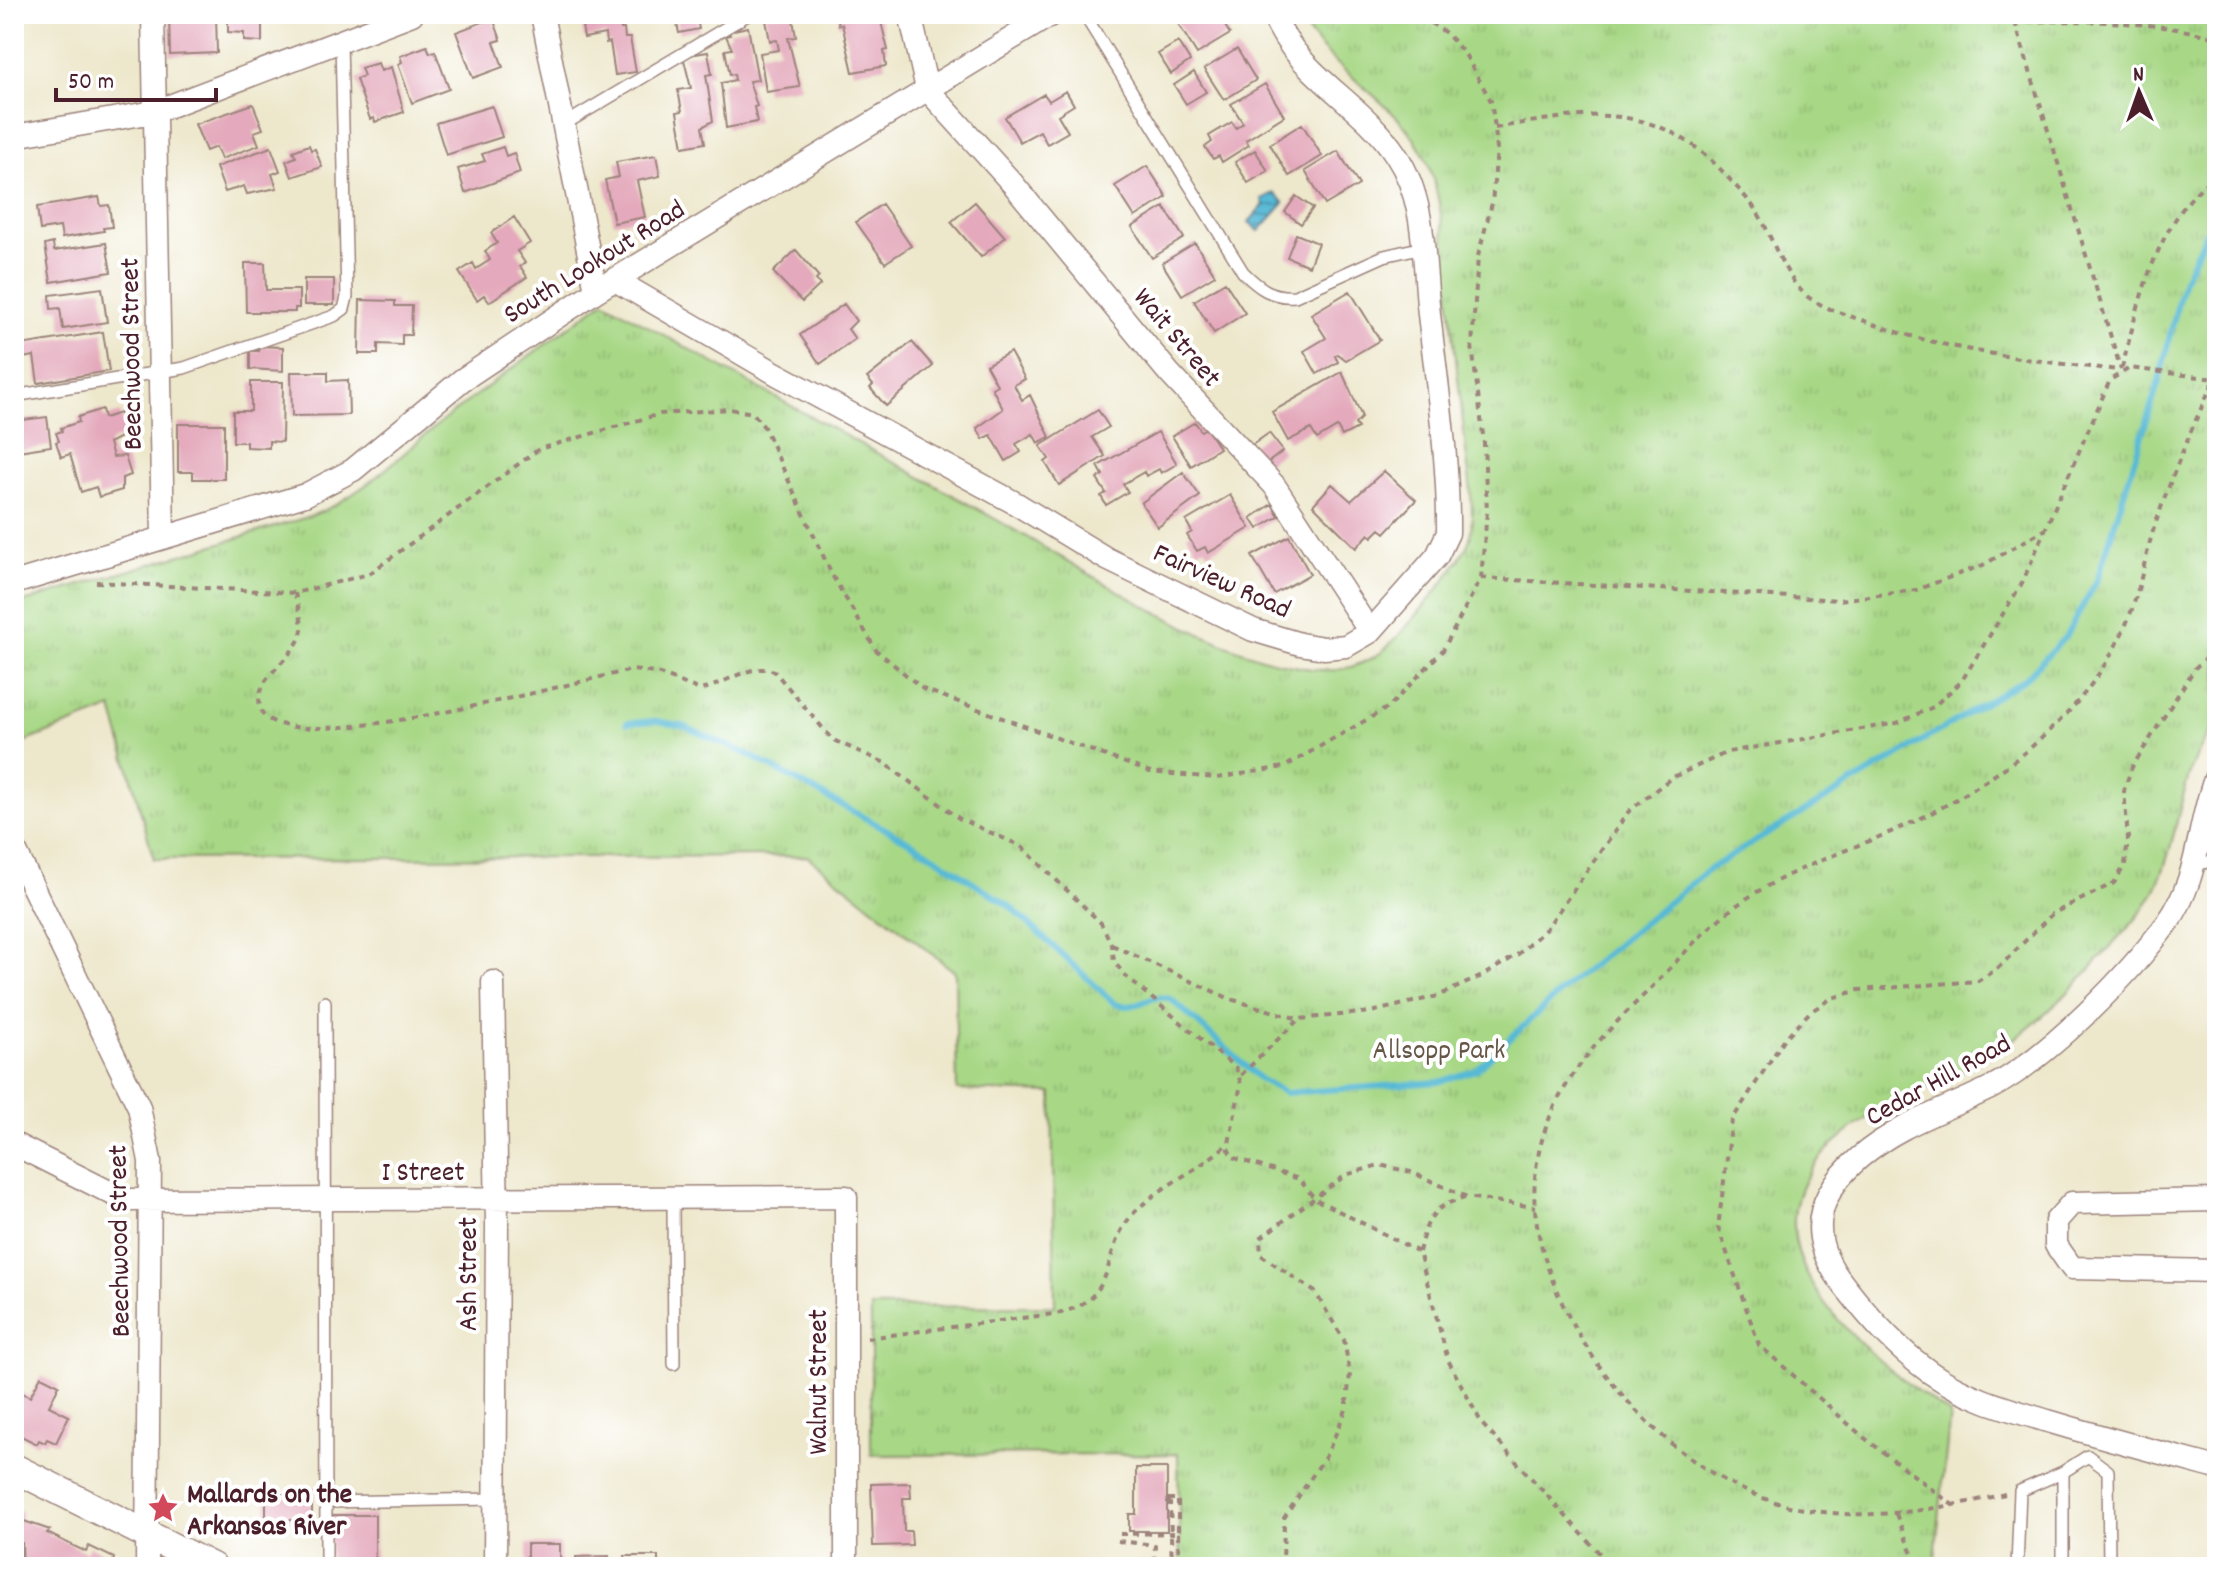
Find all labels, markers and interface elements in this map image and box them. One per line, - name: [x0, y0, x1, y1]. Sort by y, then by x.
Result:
- scale bar: [56, 52, 216, 102]
- north arrow: [2099, 52, 2179, 132]
- text: N: [2132, 60, 2145, 91]
- text: 50 m: [68, 66, 114, 100]
- street label: South Lookout Road: [497, 192, 694, 336]
- street label: Beechwood Street: [112, 257, 156, 451]
- street label: Wait Street: [1122, 281, 1229, 398]
- street label: Fairview Road: [1146, 535, 1296, 632]
- street label: Cedar Hill Road: [1859, 1026, 2019, 1139]
- park label: Allsopp Park: [1373, 1033, 1505, 1073]
- street label: Beechwood Street: [100, 1144, 144, 1338]
- street label: I Street: [381, 1155, 465, 1195]
- street label: Ash Street: [451, 1217, 491, 1331]
- street label: Walnut Street: [801, 1309, 841, 1455]
- place label: Mallards on the Arkansas River: [187, 1477, 352, 1549]
- place icon: Mallards on the Arkansas River: [146, 1491, 180, 1525]

